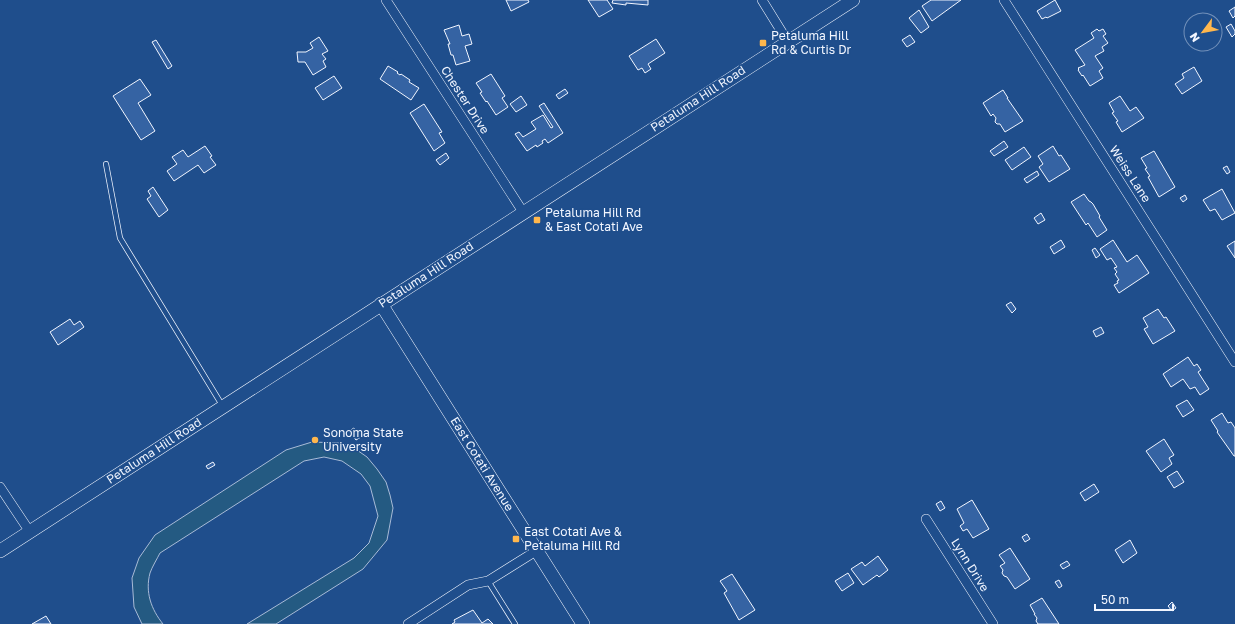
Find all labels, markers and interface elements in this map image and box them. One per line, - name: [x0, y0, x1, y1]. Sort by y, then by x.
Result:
- north arrow: [1183, 12, 1223, 52]
- place label: Petaluma Hill Rd & Curtis Dr: [771, 28, 852, 57]
- text: N: [1186, 31, 1202, 45]
- marker: Petaluma Hill Rd & Curtis Dr: [758, 38, 768, 48]
- street label: Petaluma Hill Road: [647, 62, 748, 135]
- street label: Chester Drive: [438, 63, 493, 137]
- street label: Weiss Lane: [1106, 142, 1154, 205]
- place label: Petaluma Hill Rd & East Cotati Ave: [545, 205, 643, 234]
- marker: Petaluma Hill Rd & East Cotati Ave: [532, 215, 542, 225]
- street label: Petaluma Hill Road: [375, 238, 476, 311]
- street label: Petaluma Hill Road: [103, 414, 204, 487]
- street label: East Cotati Avenue: [447, 414, 518, 514]
- place label: Sonoma State University: [323, 425, 404, 454]
- marker: Sonoma State University: [310, 435, 320, 445]
- place label: East Cotati Ave & Petaluma Hill Rd: [524, 524, 622, 553]
- marker: East Cotati Ave & Petaluma Hill Rd: [511, 534, 521, 544]
- street label: Lynn Drive: [948, 535, 993, 594]
- scale bar: [1095, 586, 1173, 612]
- text: 50 m: [1101, 592, 1129, 607]

